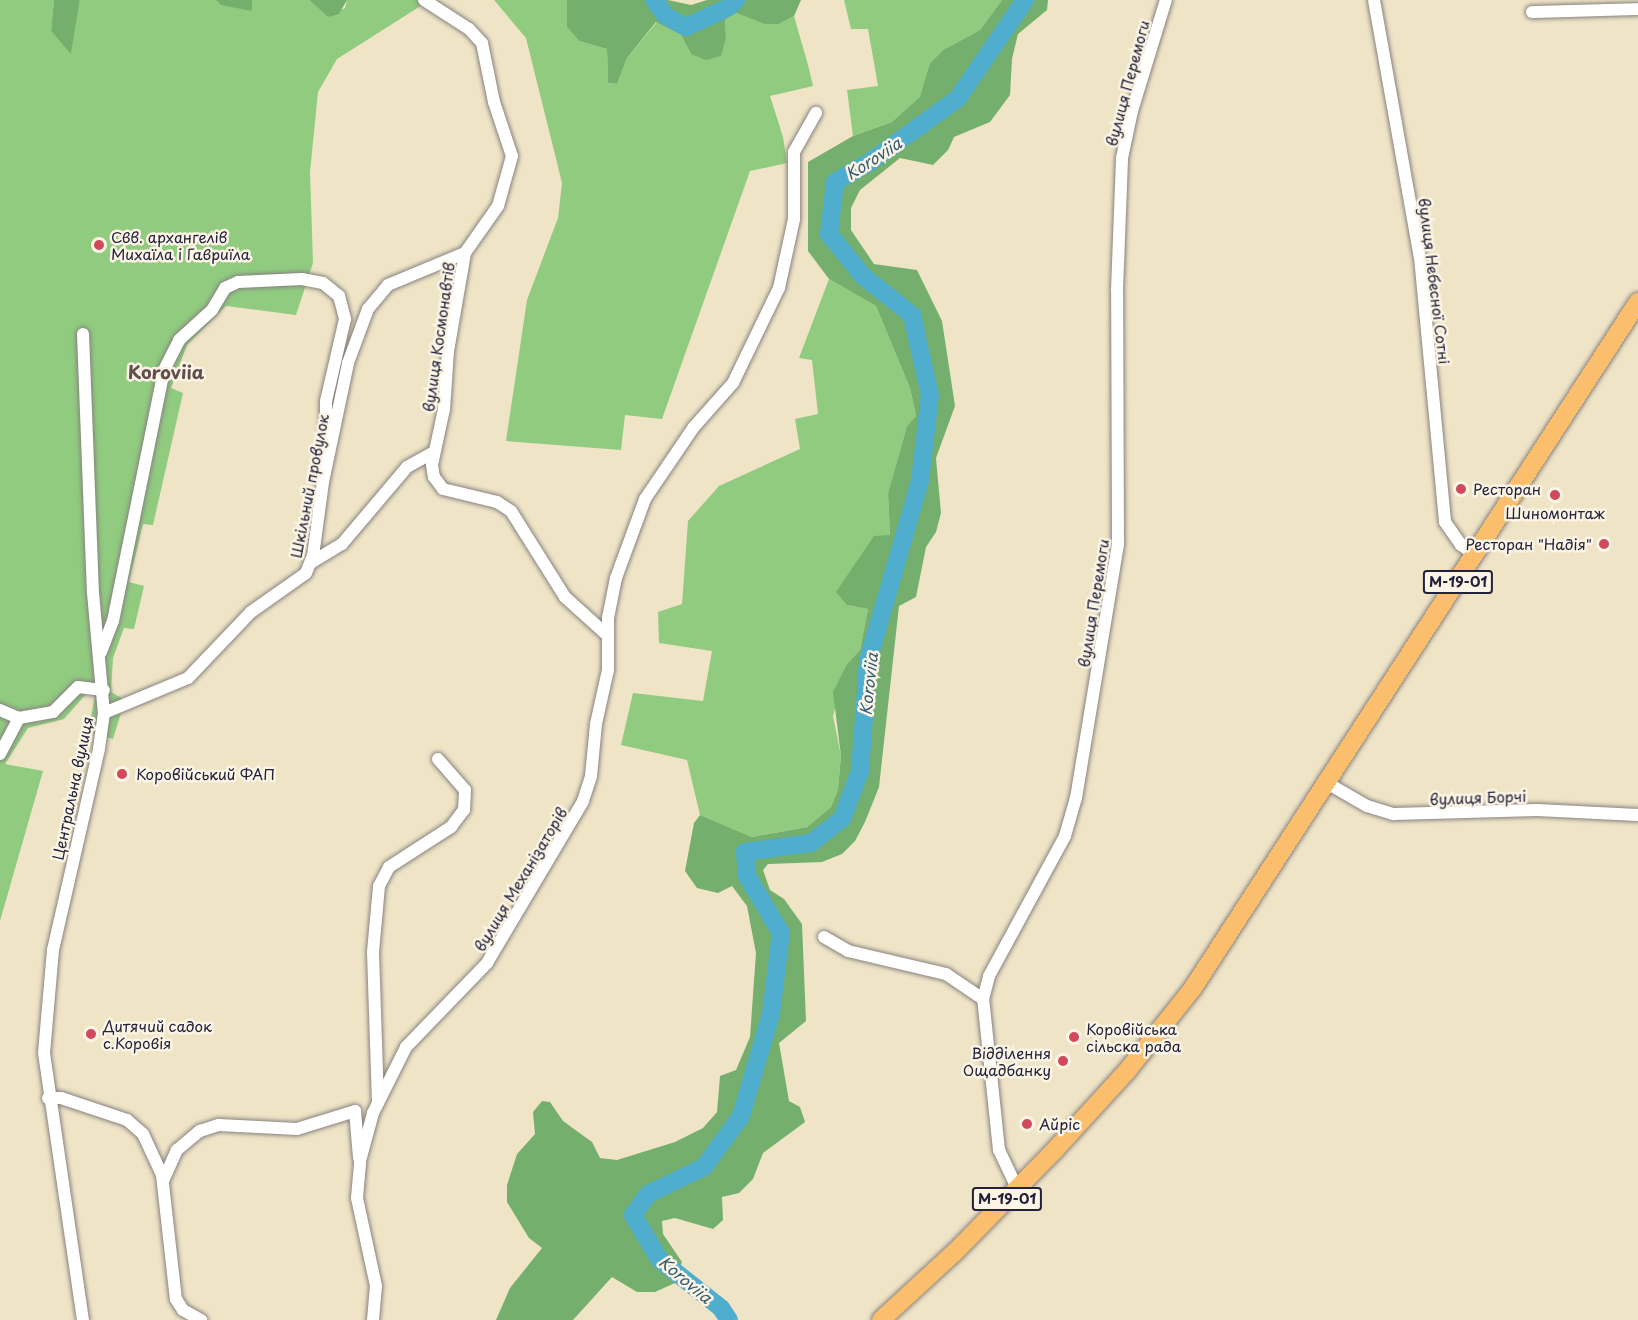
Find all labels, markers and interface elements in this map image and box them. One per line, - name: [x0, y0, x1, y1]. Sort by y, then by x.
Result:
- street label: вулиця Перемоги: [1102, 18, 1152, 148]
- water label: Koroviia: [841, 133, 905, 183]
- street label: вулиця Небесної Сотні: [1416, 197, 1454, 365]
- place label: Свв. архангелів Михаїла і Гавриїла: [111, 227, 251, 262]
- marker: Свв. архангелів Михаїла і Гавриїла: [92, 238, 106, 252]
- street label: вулиця Космонавтів: [419, 261, 457, 413]
- district label: Koroviia: [128, 361, 204, 383]
- street label: Шкільний провулок: [286, 413, 332, 559]
- place label: Ресторан: [1473, 480, 1541, 498]
- marker: Ресторан: [1454, 482, 1468, 496]
- marker: Шиномонтаж: [1548, 488, 1562, 502]
- place label: Шиномонтаж: [1505, 504, 1605, 522]
- place label: Ресторан "Надія": [1465, 535, 1592, 553]
- street label: вулиця Перемоги: [1074, 537, 1112, 669]
- marker: Ресторан "Надія": [1597, 537, 1611, 551]
- road number: М-19-01: [1422, 571, 1494, 593]
- water label: Koroviia: [855, 652, 881, 716]
- street label: Центральна вулиця: [48, 714, 96, 862]
- marker: Коровійський ФАП: [113, 765, 131, 783]
- place label: Коровійський ФАП: [136, 765, 276, 783]
- street label: вулиця Борчі: [1429, 786, 1527, 808]
- street label: вулиця Механізаторів: [470, 804, 570, 954]
- place label: Дитячий садок с.Коровія: [103, 1016, 213, 1051]
- place label: Коровійська сільска рада: [1086, 1019, 1181, 1054]
- marker: Дитячий садок с.Коровія: [84, 1027, 98, 1041]
- marker: Коровійська сільска рада: [1067, 1030, 1081, 1044]
- place label: Відділення Ощадбанку: [963, 1043, 1051, 1078]
- marker: Відділення Ощадбанку: [1056, 1054, 1070, 1068]
- place label: Айріс: [1039, 1115, 1080, 1133]
- marker: Айріс: [1020, 1117, 1034, 1131]
- road number: М-19-01: [971, 1188, 1043, 1210]
- water label: Koroviia: [656, 1251, 716, 1307]

